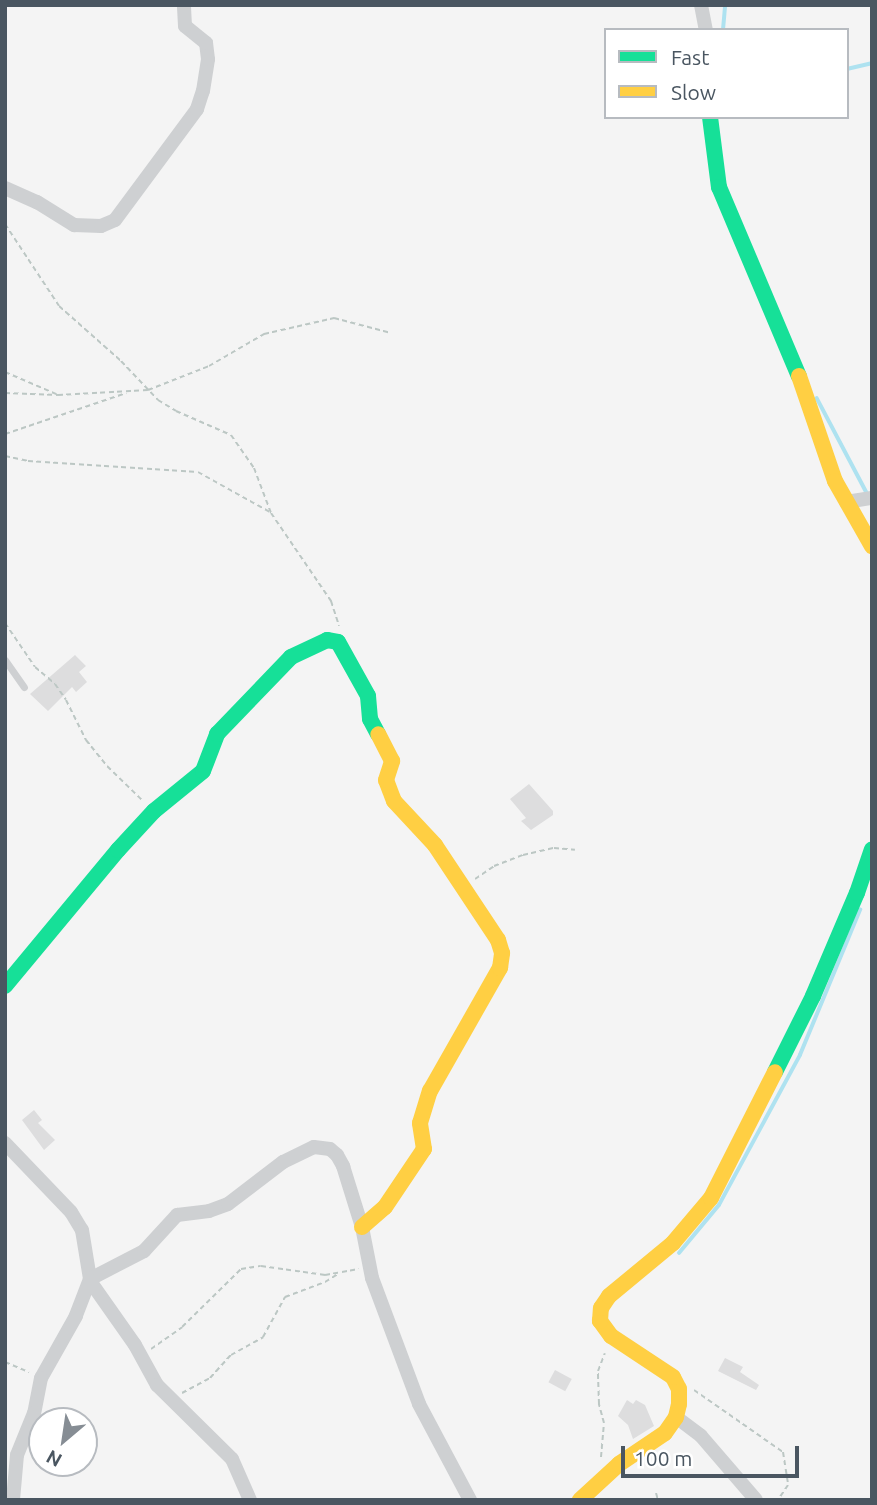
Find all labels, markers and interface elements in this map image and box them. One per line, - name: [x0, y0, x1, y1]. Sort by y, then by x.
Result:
- legend: [604, 28, 849, 119]
- text: Fast: [671, 45, 709, 69]
- text: Slow: [671, 80, 716, 104]
- north arrow: [28, 1407, 98, 1477]
- scale bar: [625, 1432, 804, 1476]
- text: N: [42, 1446, 65, 1472]
- text: 100 m: [634, 1446, 692, 1470]

